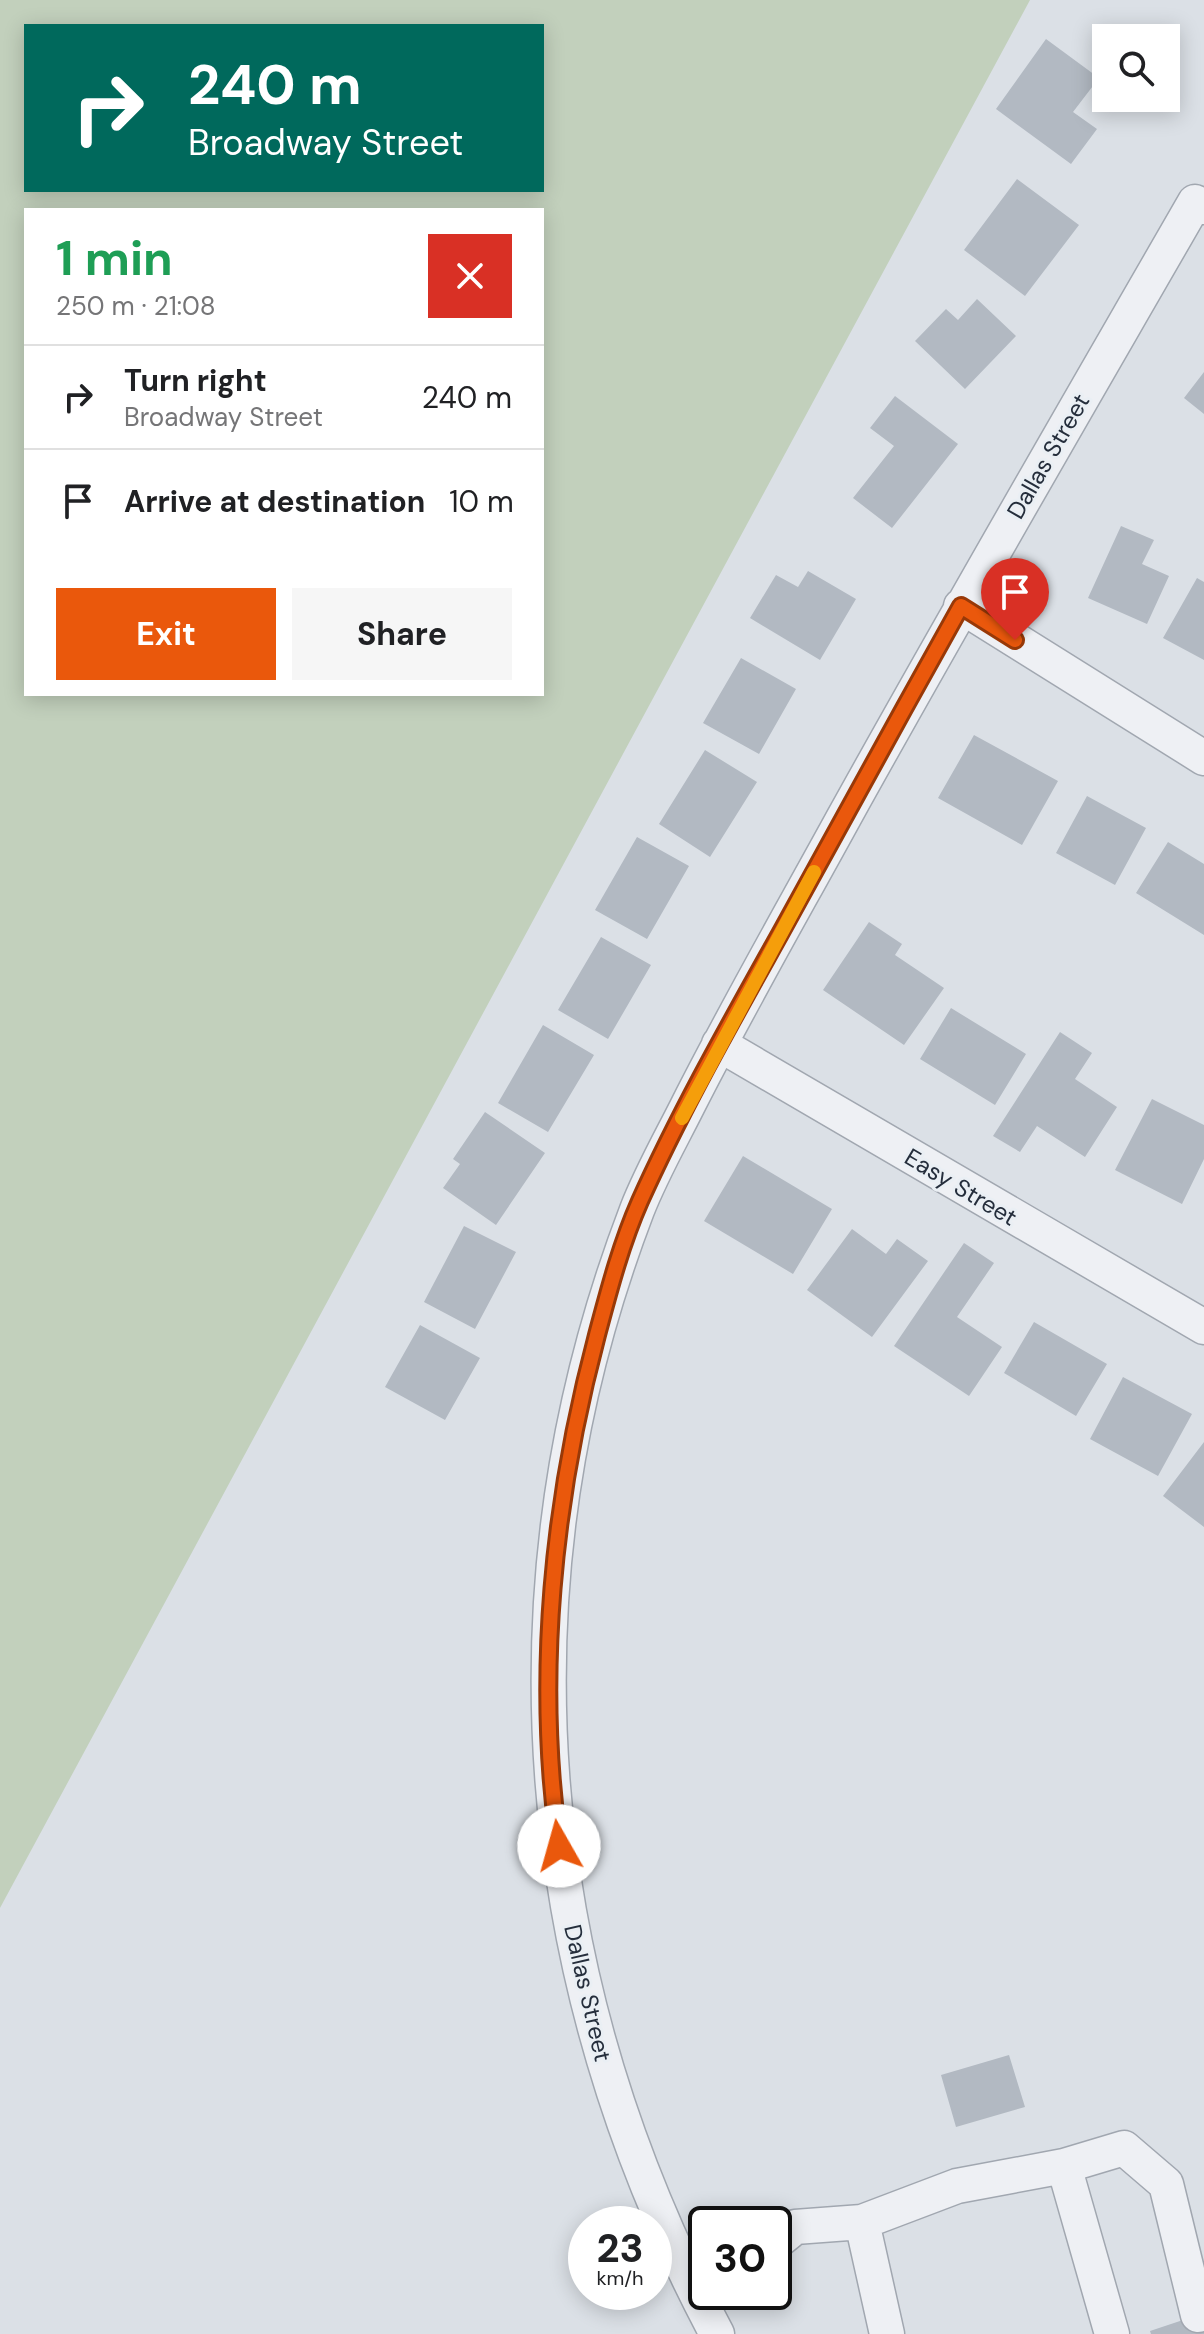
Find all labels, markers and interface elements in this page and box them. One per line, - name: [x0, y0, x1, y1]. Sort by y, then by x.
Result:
- map controls: [1092, 24, 1180, 112]
- button: search: [1092, 24, 1180, 112]
- text: 240 m: [188, 48, 362, 121]
- icon: right: [56, 56, 160, 160]
- text: Broadway Street: [188, 119, 463, 166]
- text: 1 min: [56, 227, 173, 290]
- button: close: [428, 234, 512, 318]
- text: 250 m · 21:08: [56, 289, 216, 323]
- text: Turn right: [124, 361, 267, 400]
- icon: right: [56, 375, 100, 419]
- text: 240 m: [422, 378, 512, 417]
- street label: Dallas Street: [1000, 388, 1096, 524]
- text: Broadway Street: [124, 400, 323, 434]
- icon: arrive: [56, 479, 100, 523]
- text: Arrive at destination: [124, 482, 425, 521]
- text: 10 m: [449, 482, 514, 521]
- pin: [981, 558, 1049, 640]
- icon: arrive: [993, 570, 1037, 614]
- button: Exit: [56, 588, 276, 680]
- button: Share: [292, 588, 512, 680]
- street label: Easy Street: [899, 1141, 1023, 1233]
- position arrow: [517, 1804, 601, 1888]
- street label: Dallas Street: [557, 1921, 619, 2065]
- speed limit sign: 30: [688, 2206, 792, 2310]
- text: 23: [596, 2222, 644, 2274]
- text: km/h: [596, 2265, 644, 2291]

